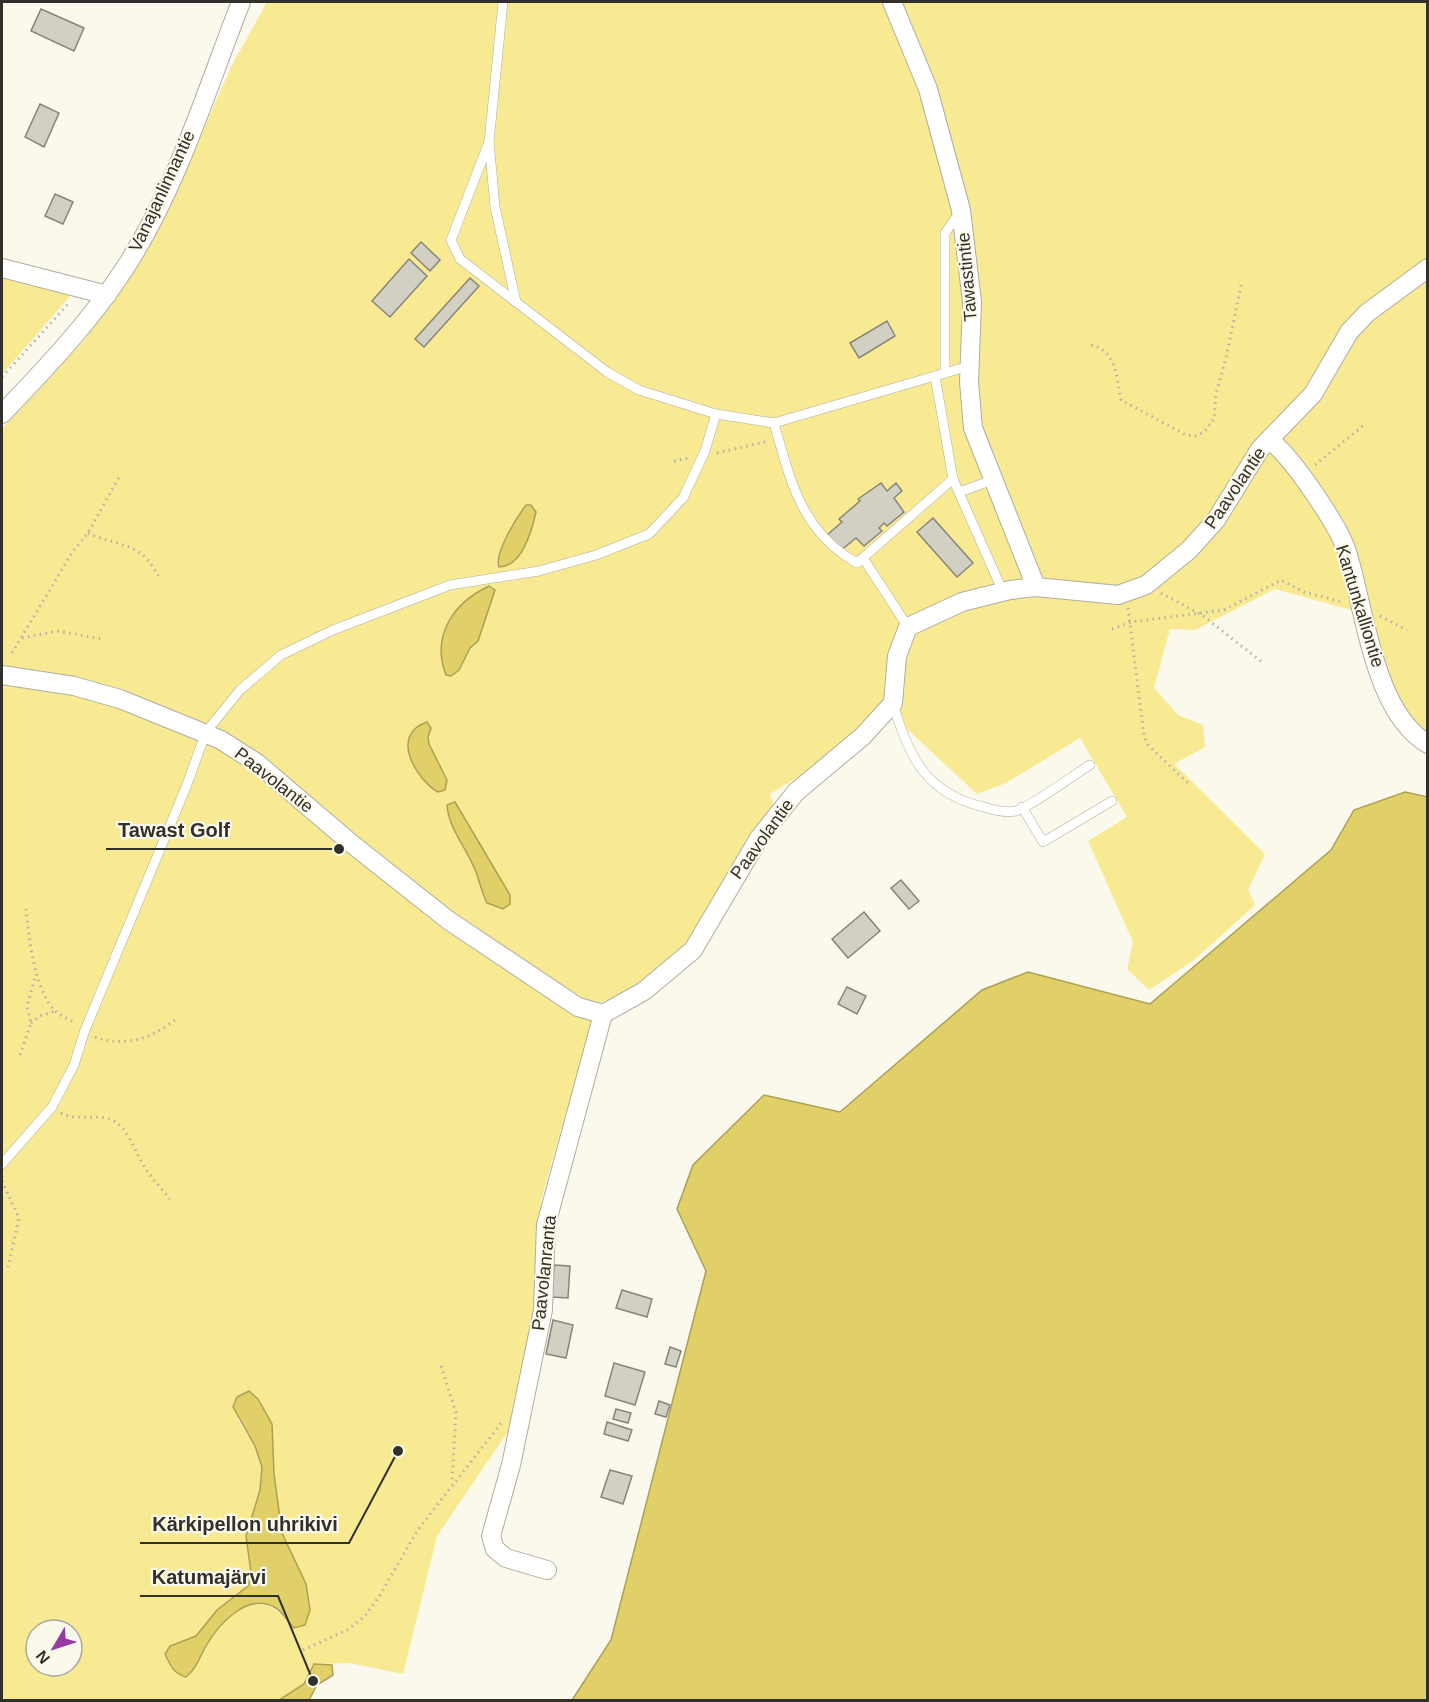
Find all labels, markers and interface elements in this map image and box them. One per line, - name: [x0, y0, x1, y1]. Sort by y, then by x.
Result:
- street label: Vanajanlinnantie: [125, 127, 199, 255]
- street label: Tawastintie: [953, 232, 981, 322]
- street label: Paavolantie: [1200, 443, 1270, 533]
- street label: Kantunkalliontie: [1332, 542, 1388, 670]
- street label: Paavolantie: [231, 743, 317, 817]
- street label: Paavolantie: [726, 795, 798, 883]
- callout: Tawast Golf: [106, 811, 242, 849]
- text: Tawast Golf: [118, 819, 230, 841]
- street label: Paavolanranta: [528, 1213, 560, 1332]
- callout: Kärkipellon uhrikivi: [140, 1505, 349, 1543]
- text: Kärkipellon uhrikivi: [152, 1513, 338, 1535]
- callout: Katumajärvi: [140, 1558, 278, 1596]
- text: Katumajärvi: [152, 1566, 266, 1588]
- north arrow: [24, 1618, 84, 1678]
- text: N: [32, 1647, 53, 1667]

